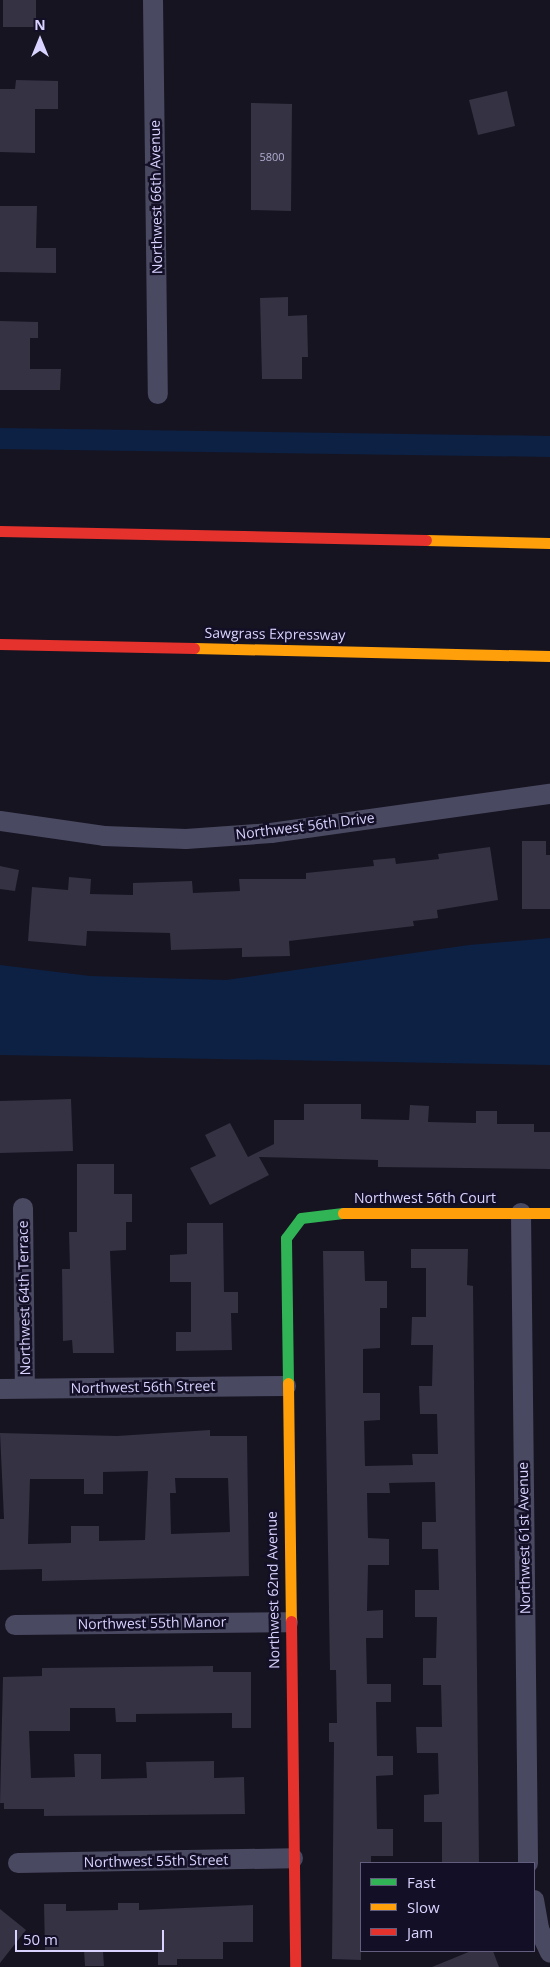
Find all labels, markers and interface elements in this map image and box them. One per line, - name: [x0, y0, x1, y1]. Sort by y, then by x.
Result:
- north arrow: [15, 15, 65, 65]
- text: N: [34, 15, 46, 34]
- street label: Northwest 66th Avenue: [146, 120, 166, 274]
- house number: 5800: [259, 150, 285, 164]
- street label: Sawgrass Expressway: [205, 624, 345, 644]
- street label: Northwest 56th Drive: [235, 809, 375, 843]
- street label: Northwest 56th Court: [354, 1190, 496, 1206]
- street label: Northwest 64th Terrace: [14, 1220, 34, 1376]
- street label: Northwest 56th Street: [71, 1377, 215, 1397]
- street label: Northwest 61st Avenue: [514, 1462, 534, 1614]
- street label: Northwest 62nd Avenue: [263, 1511, 283, 1669]
- street label: Northwest 55th Manor: [78, 1613, 226, 1633]
- street label: Northwest 55th Street: [84, 1851, 228, 1871]
- legend: [360, 1862, 535, 1952]
- text: Fast: [407, 1872, 436, 1892]
- text: Slow: [407, 1897, 440, 1917]
- scale bar: [18, 1920, 166, 1952]
- text: Jam: [407, 1922, 433, 1942]
- text: 50 m: [23, 1929, 58, 1949]

